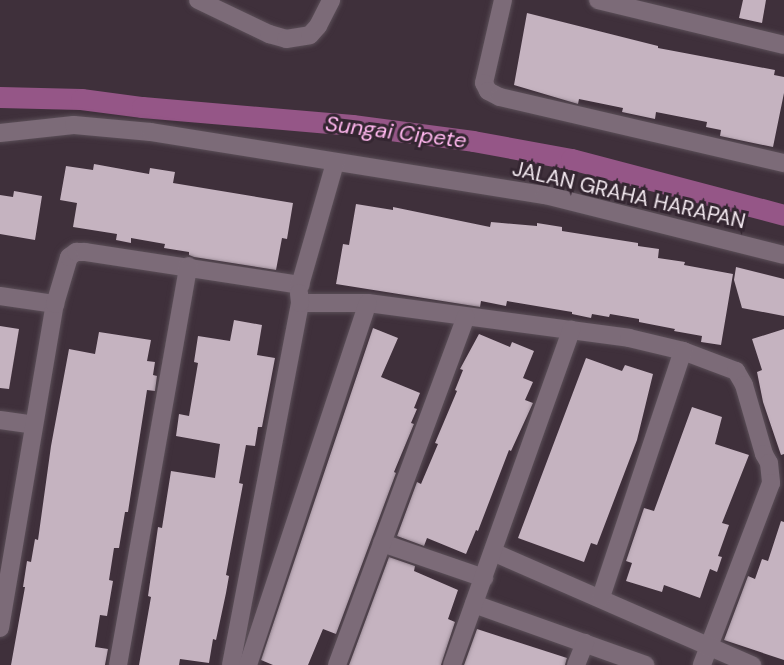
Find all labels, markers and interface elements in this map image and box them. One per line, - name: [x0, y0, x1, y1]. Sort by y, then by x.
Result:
- water label: Sungai Cipete: [324, 110, 468, 154]
- street label: JALAN GRAHA HARAPAN: [510, 156, 748, 234]

